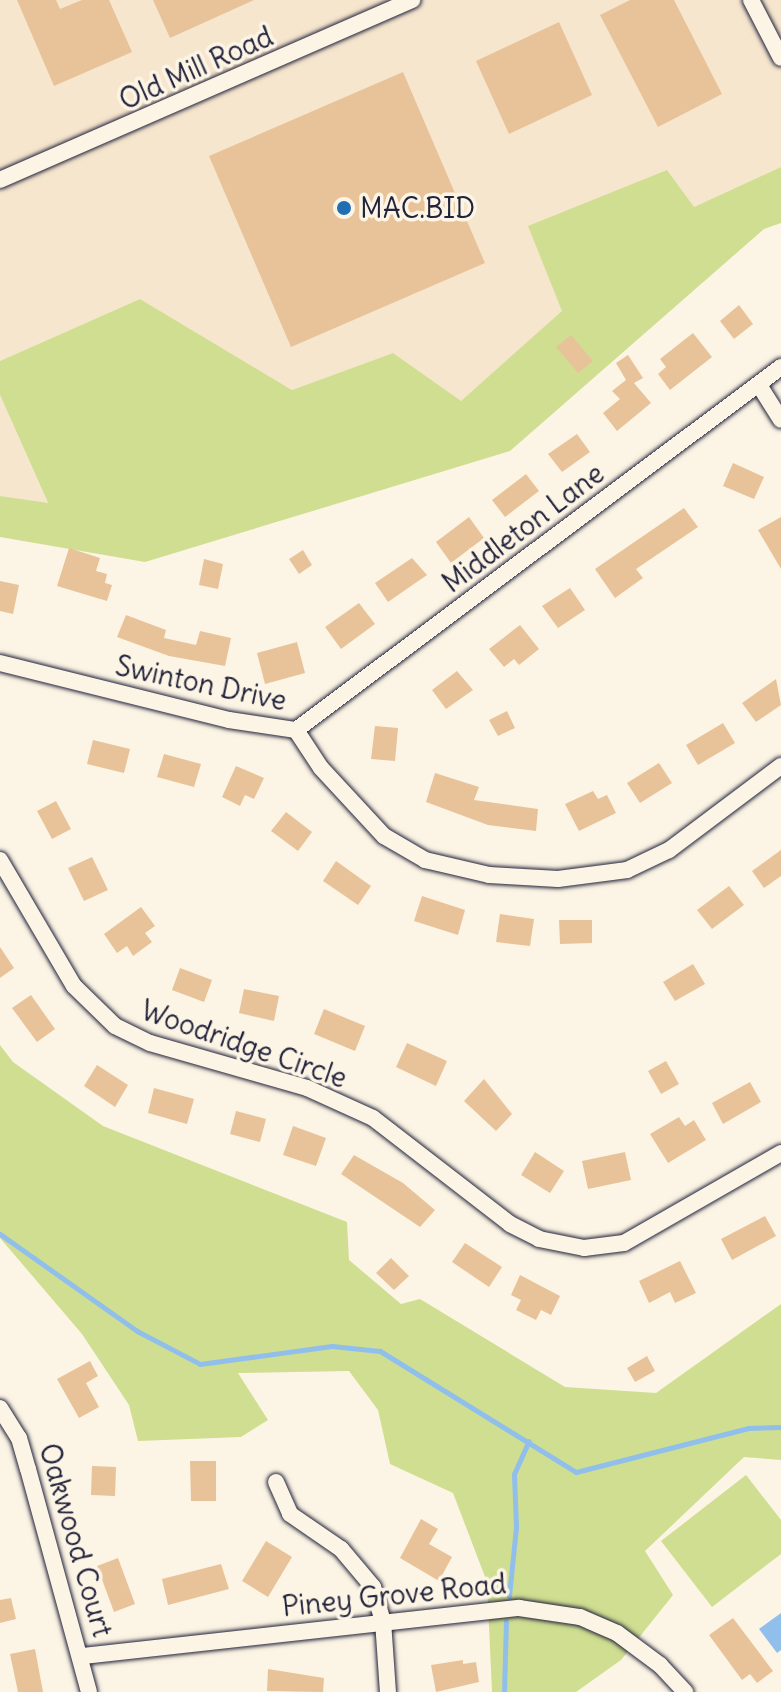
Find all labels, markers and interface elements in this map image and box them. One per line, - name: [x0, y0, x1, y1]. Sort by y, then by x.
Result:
- street label: Old Mill Road: [114, 19, 278, 117]
- place label: MAC.BID: [360, 191, 475, 225]
- marker: MAC.BID: [335, 199, 353, 217]
- street label: Middleton Lane: [436, 456, 610, 600]
- street label: Swinton Drive: [113, 649, 289, 717]
- street label: Woodridge Circle: [137, 993, 351, 1095]
- street label: Oakwood Court: [32, 1439, 120, 1641]
- street label: Piney Grove Road: [280, 1567, 508, 1623]

